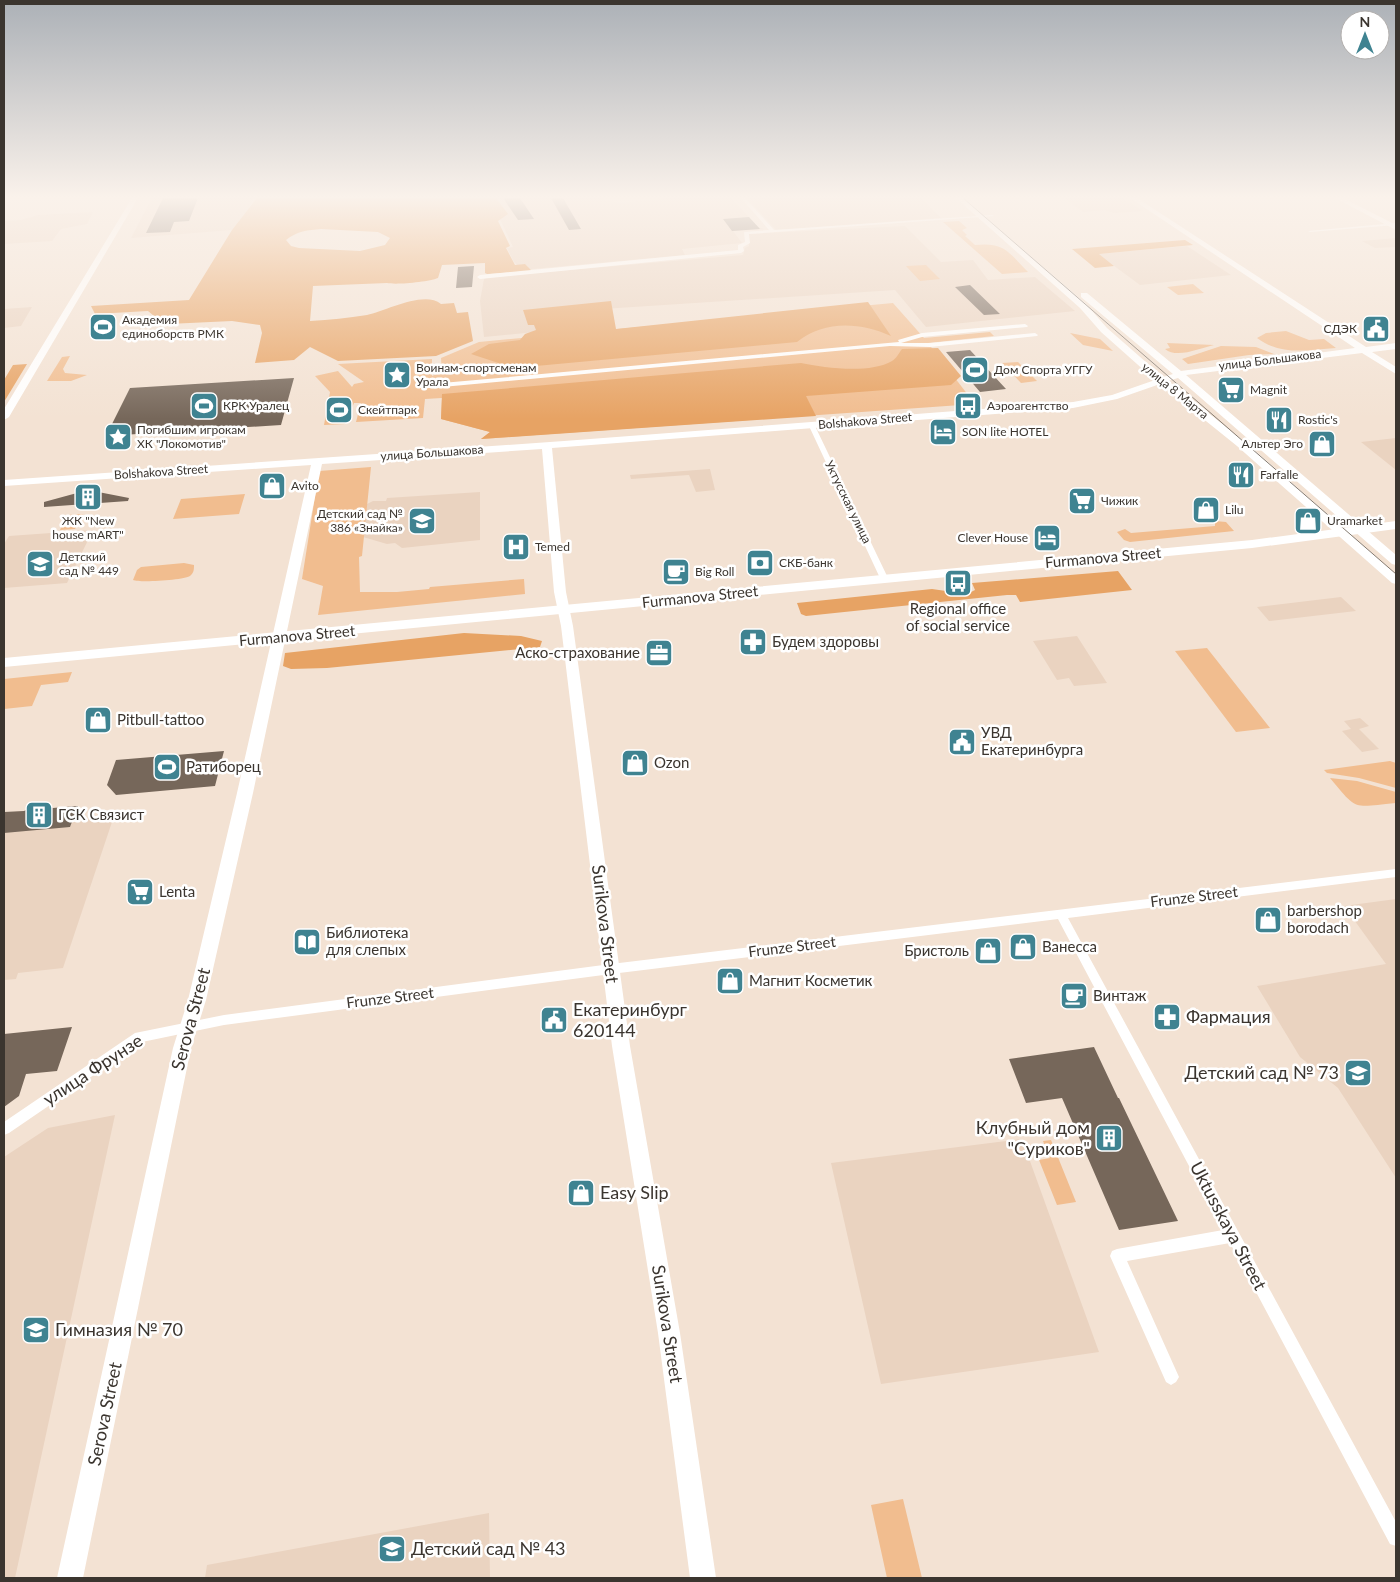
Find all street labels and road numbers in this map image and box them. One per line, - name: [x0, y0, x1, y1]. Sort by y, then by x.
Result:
- street label: улица Большакова: [1218, 346, 1322, 373]
- street label: улица 8 Марта: [1139, 359, 1212, 422]
- street label: Bolshakova Street: [817, 409, 913, 432]
- street label: улица Большакова: [380, 441, 484, 464]
- street label: Уктусская улица: [822, 458, 875, 546]
- street label: Bolshakova Street: [113, 461, 209, 482]
- street label: Furmanova Street: [1044, 543, 1162, 571]
- street label: Furmanova Street: [641, 581, 759, 611]
- street label: Furmanova Street: [238, 621, 356, 649]
- street label: Surikova Street: [588, 863, 624, 985]
- street label: Frunze Street: [1149, 882, 1239, 910]
- street label: Frunze Street: [747, 932, 837, 960]
- street label: Serova Street: [166, 964, 214, 1072]
- street label: Frunze Street: [345, 983, 435, 1011]
- street label: улица Фрунзе: [38, 1029, 146, 1110]
- street label: Uktusskaya Street: [1186, 1158, 1272, 1294]
- street label: Surikova Street: [648, 1263, 688, 1385]
- street label: Serova Street: [82, 1359, 126, 1468]

